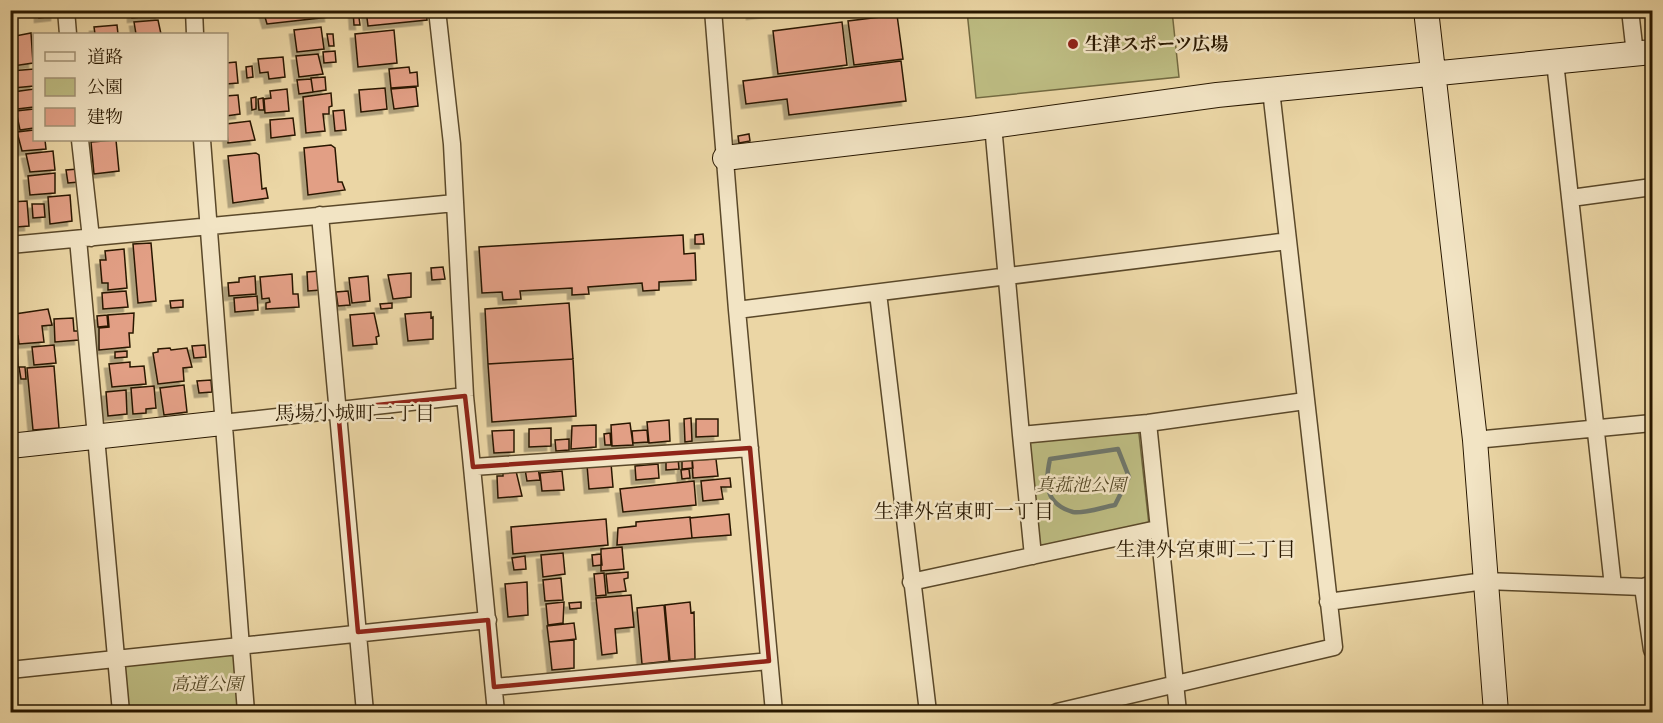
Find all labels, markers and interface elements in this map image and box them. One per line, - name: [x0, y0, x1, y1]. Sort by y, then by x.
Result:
- legend: [33, 33, 228, 141]
- place label: 生津スポーツ広場: [1085, 33, 1228, 59]
- marker: 生津スポーツ広場: [1066, 37, 1080, 51]
- text: 道路: [87, 46, 123, 72]
- text: 公園: [87, 76, 123, 102]
- text: 建物: [87, 106, 123, 132]
- district label: 馬場小城町二丁目: [275, 401, 435, 430]
- park label: 真菰池公園: [1036, 474, 1129, 500]
- district label: 生津外宮東町一丁目: [874, 499, 1054, 528]
- district label: 生津外宮東町二丁目: [1116, 537, 1296, 566]
- park label: 高道公園: [171, 673, 246, 699]

